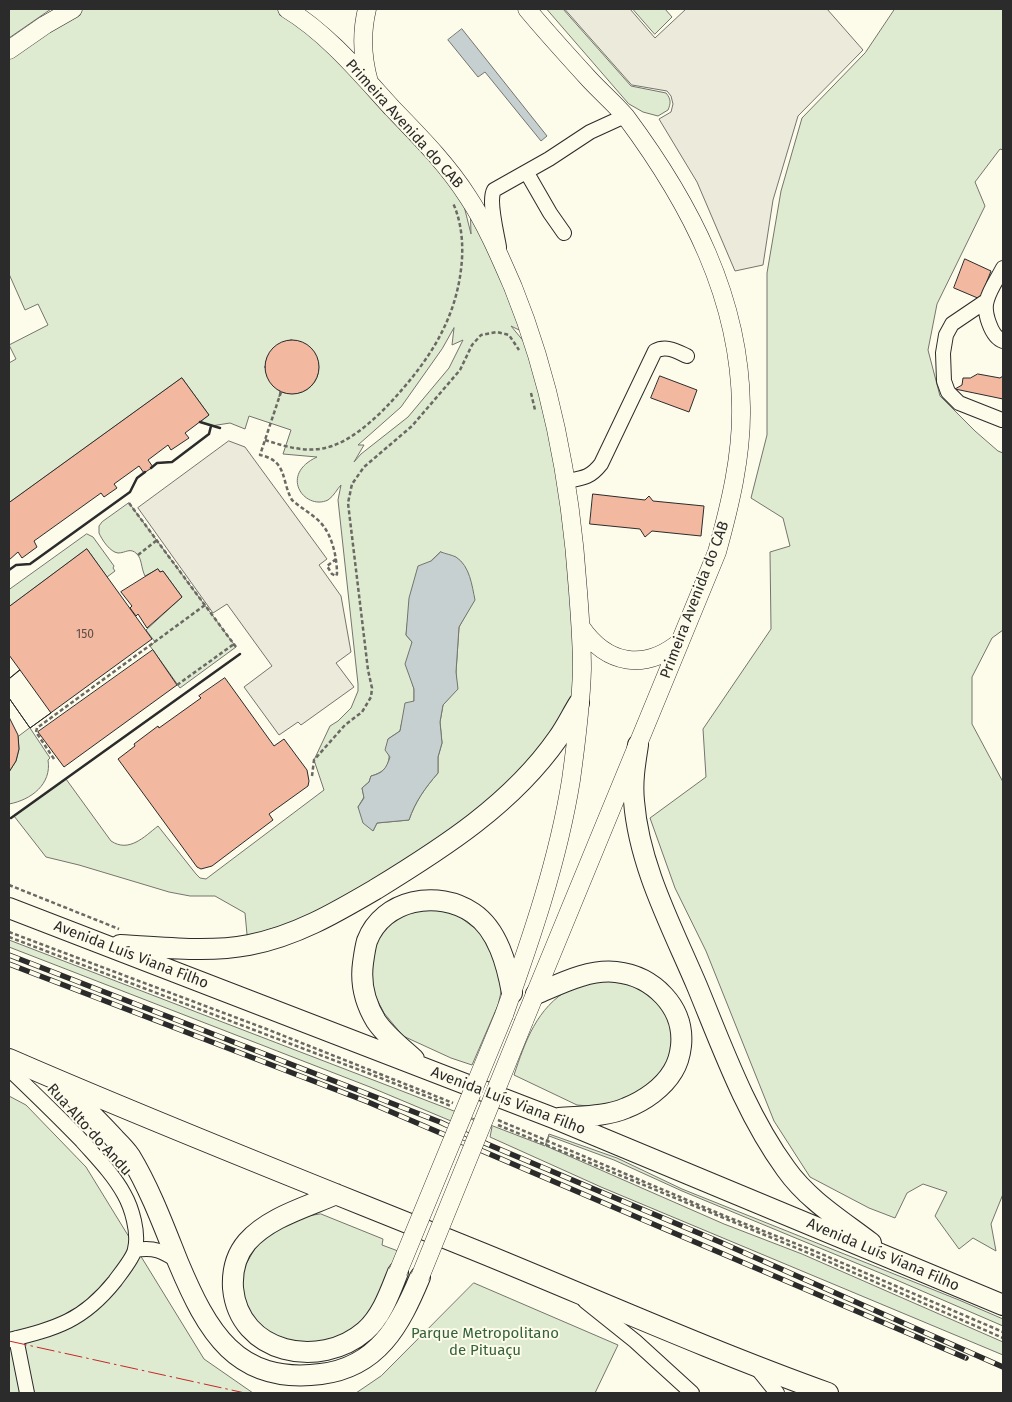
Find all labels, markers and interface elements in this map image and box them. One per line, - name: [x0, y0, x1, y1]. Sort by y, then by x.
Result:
- street label: Primeira Avenida do CAB: [341, 56, 467, 192]
- street label: Primeira Avenida do CAB: [657, 519, 733, 681]
- house number: 150: [76, 628, 94, 642]
- street label: Avenida Luís Viana Filho: [51, 917, 211, 993]
- street label: Avenida Luís Viana Filho: [428, 1063, 588, 1139]
- street label: Rua Alto do Andu: [43, 1080, 135, 1180]
- street label: Avenida Luís Viana Filho: [804, 1215, 962, 1295]
- park label: Parque Metropolitano de Pituaçu: [411, 1325, 559, 1360]

